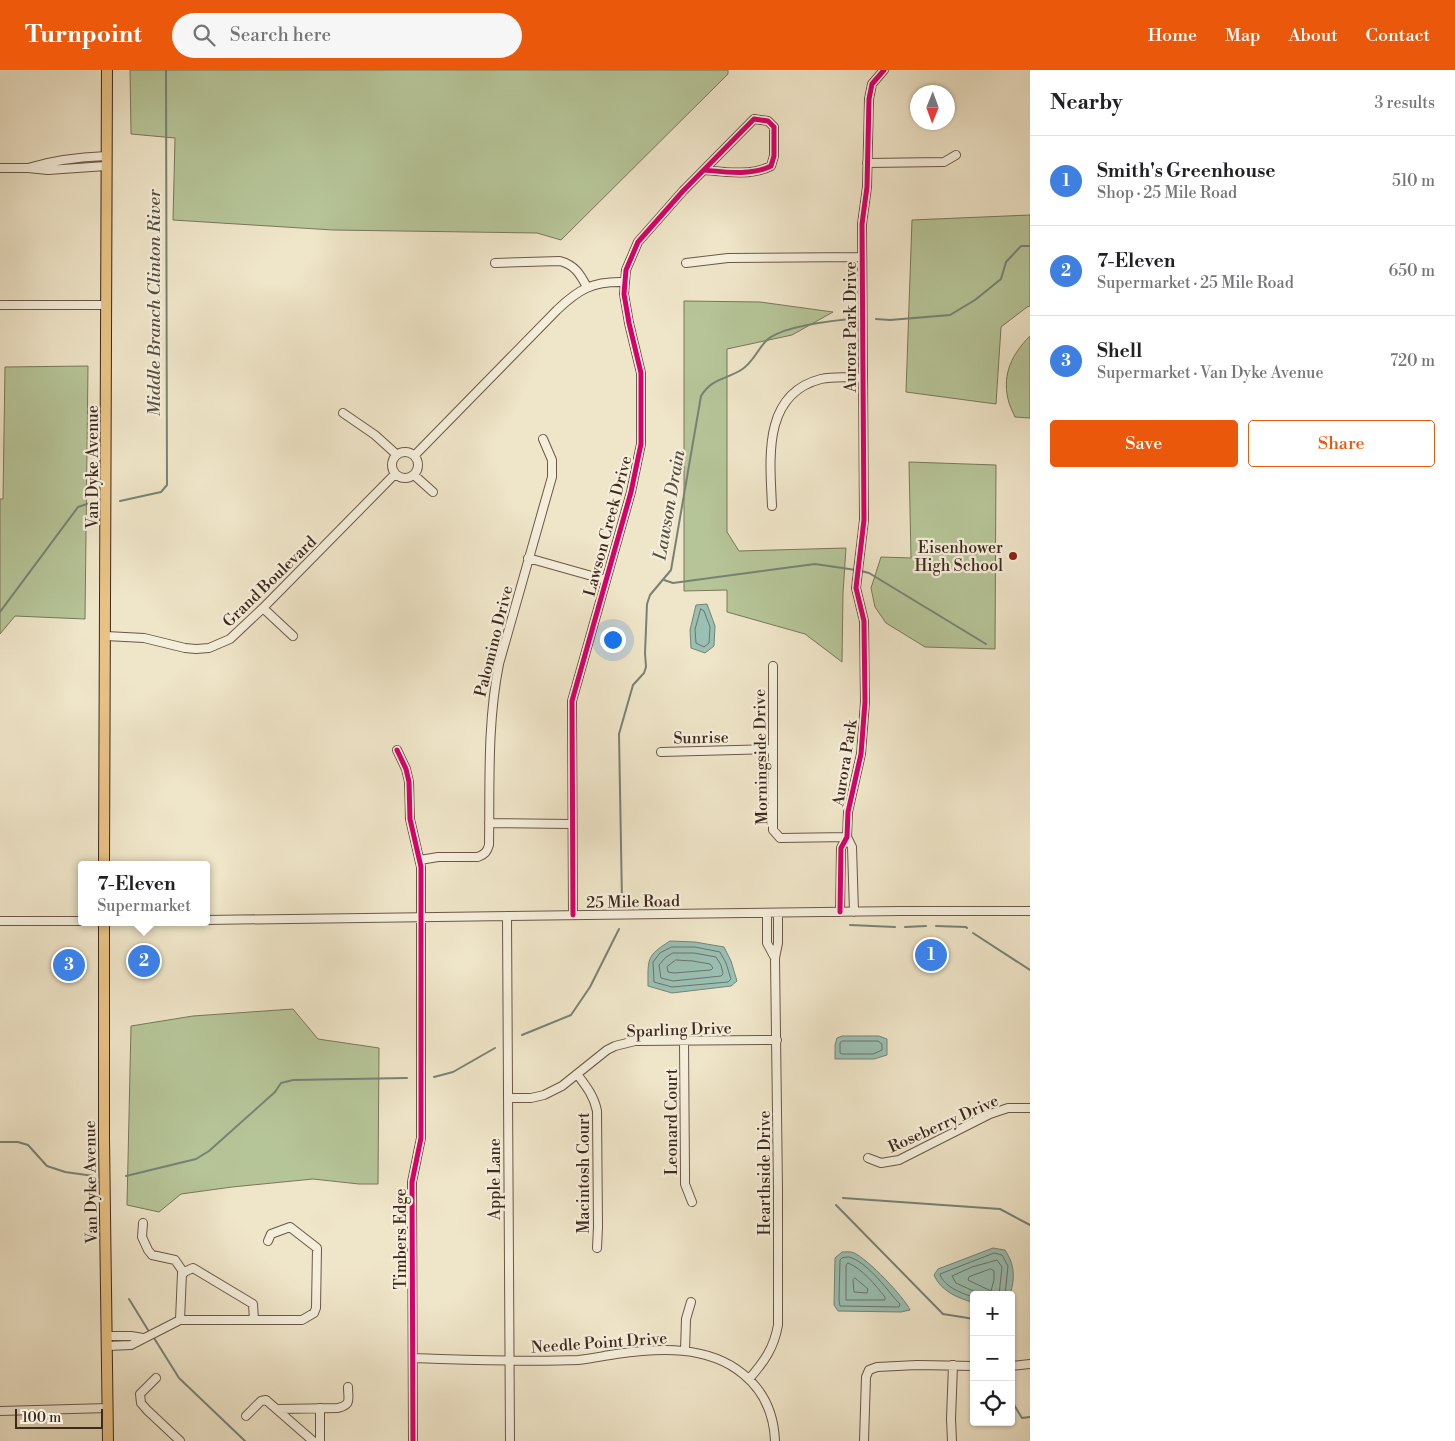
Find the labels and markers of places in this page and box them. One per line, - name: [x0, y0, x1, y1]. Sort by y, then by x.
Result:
- place label: Eisenhower High School: [914, 538, 1003, 576]
- marker: Eisenhower High School: [1007, 550, 1019, 562]
- pin: 1: [915, 936, 947, 974]
- pin: 2: [128, 942, 160, 980]
- pin: 3: [53, 946, 85, 984]

